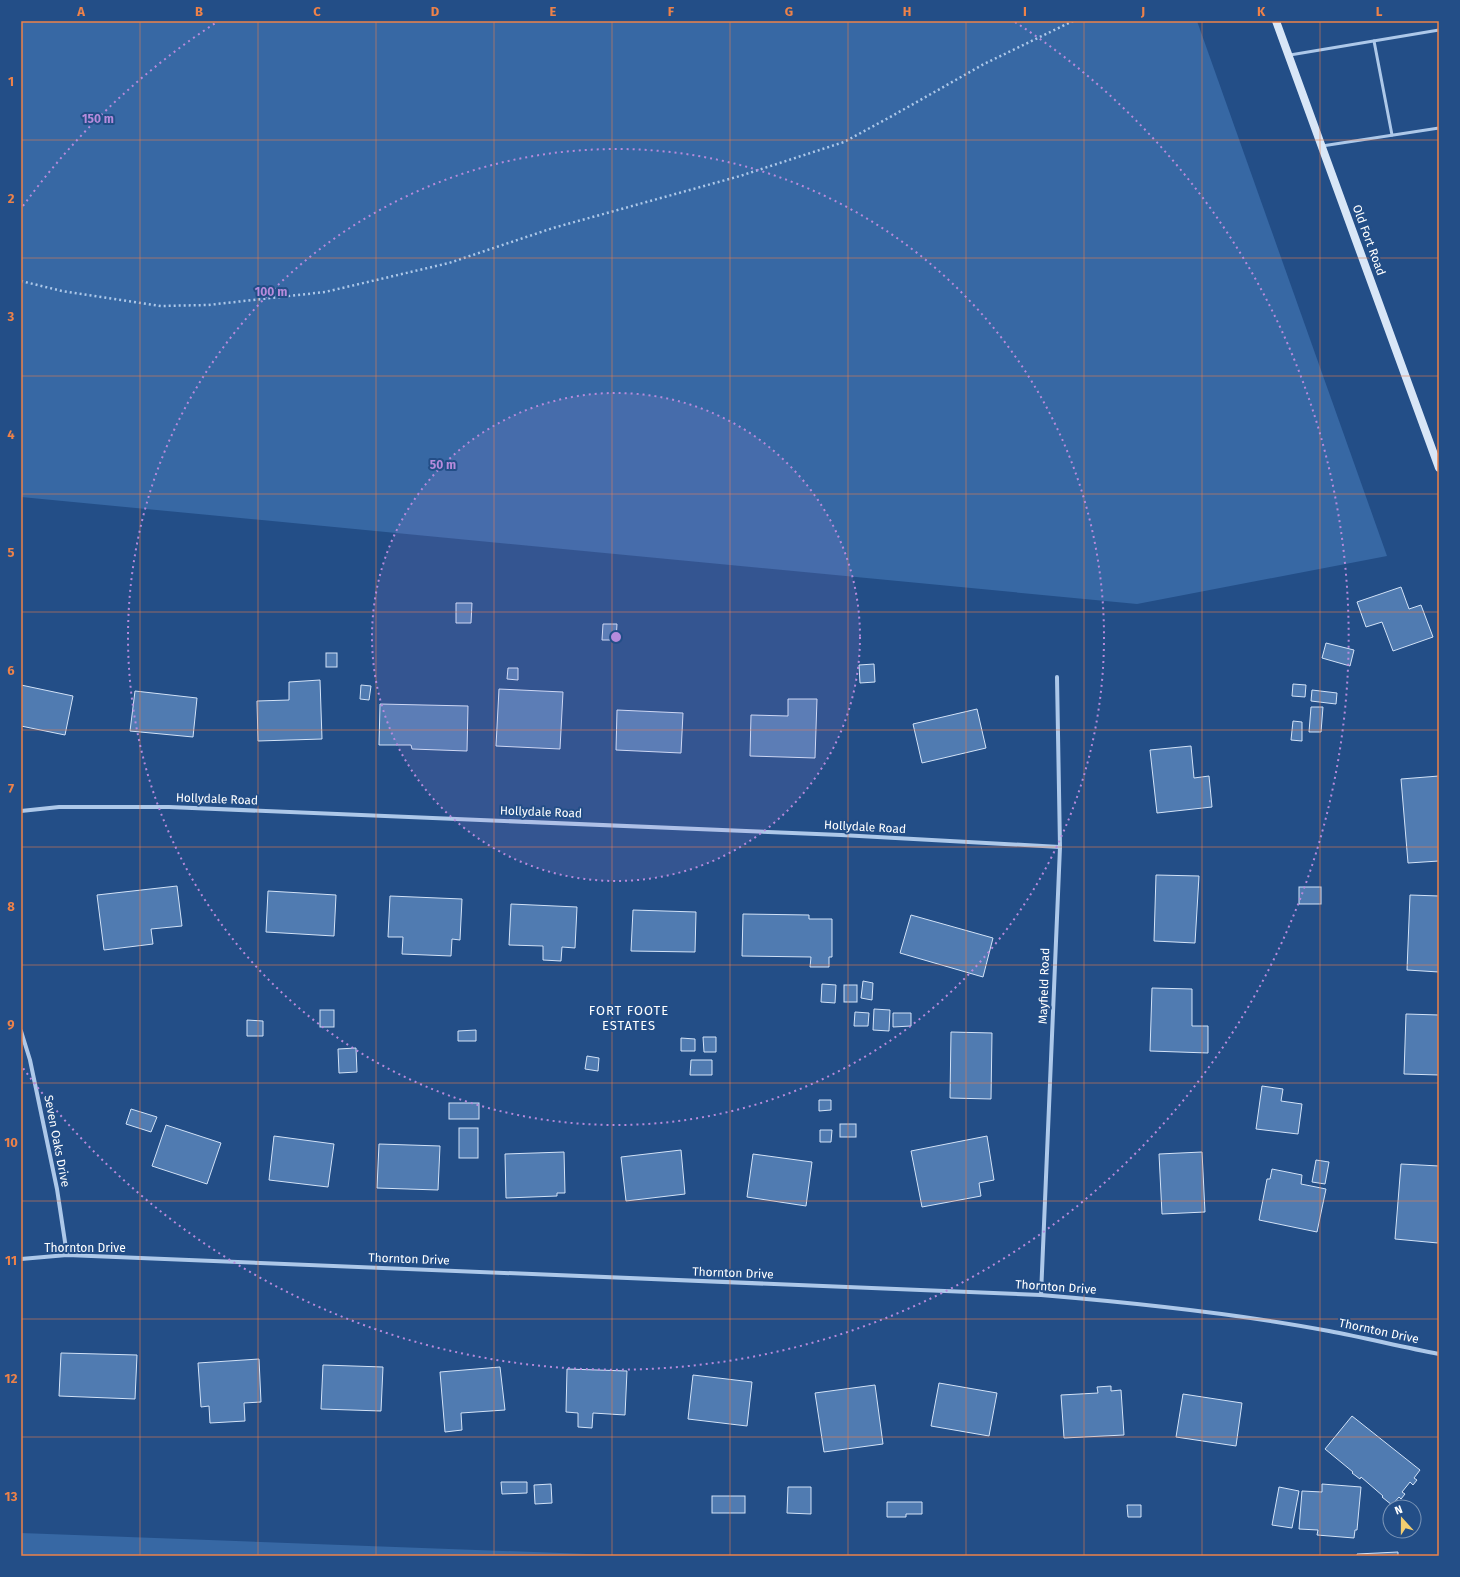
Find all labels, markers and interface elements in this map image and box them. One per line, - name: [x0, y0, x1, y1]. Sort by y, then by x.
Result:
- text: A: [76, 4, 85, 19]
- text: B: [195, 4, 203, 19]
- text: C: [313, 4, 321, 19]
- text: D: [431, 4, 440, 19]
- text: E: [550, 4, 557, 19]
- text: F: [668, 4, 675, 19]
- text: G: [785, 4, 793, 19]
- text: H: [903, 4, 911, 19]
- text: I: [1023, 4, 1027, 19]
- text: J: [1140, 4, 1145, 19]
- text: K: [1257, 4, 1266, 19]
- text: L: [1376, 4, 1383, 19]
- text: 1: [8, 74, 14, 89]
- text: 150 m: [82, 112, 114, 126]
- text: 2: [8, 191, 15, 206]
- street label: Old Fort Road: [1350, 203, 1388, 277]
- text: 100 m: [255, 285, 287, 299]
- text: 3: [7, 309, 15, 324]
- text: 4: [7, 427, 15, 442]
- text: 50 m: [430, 458, 456, 472]
- text: 5: [8, 545, 15, 560]
- centre of rings: [609, 630, 623, 644]
- text: 6: [7, 663, 15, 678]
- text: 7: [8, 781, 14, 796]
- street label: Hollydale Road: [176, 791, 258, 807]
- street label: Hollydale Road: [500, 804, 582, 820]
- street label: Hollydale Road: [824, 818, 906, 836]
- text: 8: [7, 899, 15, 914]
- street label: Mayfield Road: [1036, 948, 1052, 1024]
- district label: FORT FOOTE ESTATES: [589, 1003, 669, 1033]
- text: 9: [7, 1017, 15, 1032]
- street label: Seven Oaks Drive: [41, 1094, 73, 1188]
- text: 10: [4, 1135, 18, 1150]
- street label: Thornton Drive: [44, 1241, 126, 1255]
- street label: Thornton Drive: [368, 1251, 450, 1267]
- text: 11: [5, 1253, 17, 1268]
- street label: Thornton Drive: [692, 1265, 774, 1281]
- street label: Thornton Drive: [1015, 1277, 1097, 1297]
- street label: Thornton Drive: [1338, 1316, 1420, 1346]
- text: 12: [5, 1371, 18, 1386]
- text: 13: [5, 1489, 18, 1504]
- north arrow: [1382, 1499, 1422, 1539]
- text: N: [1393, 1503, 1404, 1518]

